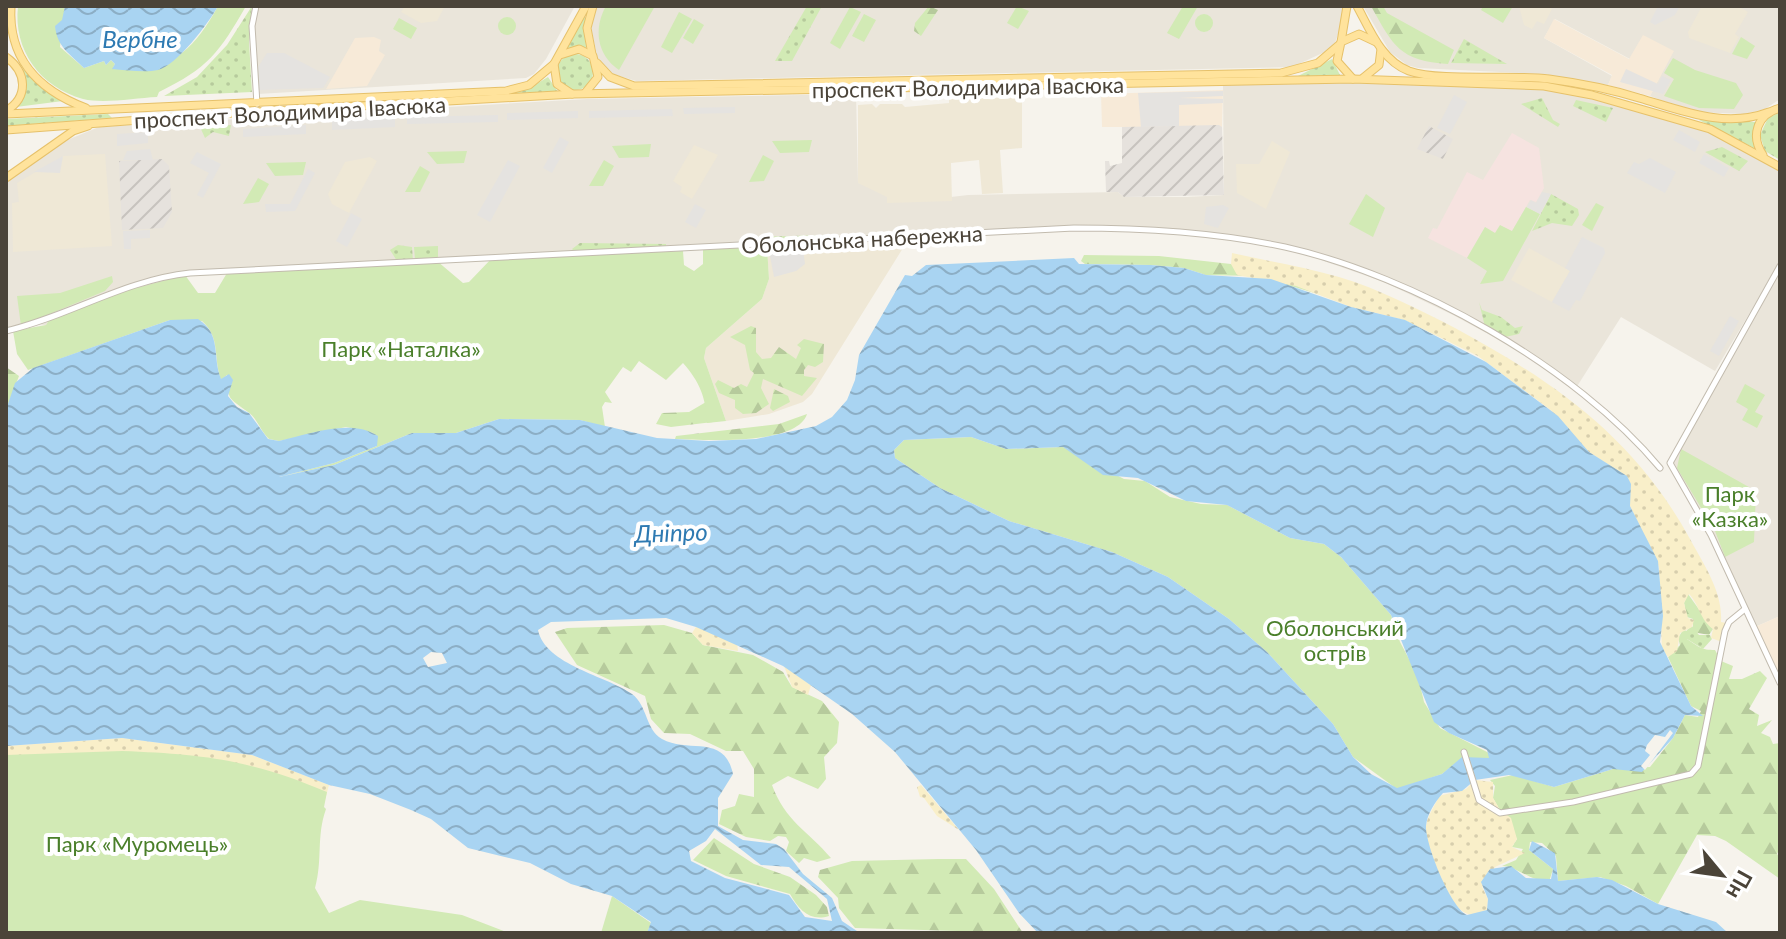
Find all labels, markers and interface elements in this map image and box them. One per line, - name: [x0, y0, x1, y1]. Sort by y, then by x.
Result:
- water label: Вербне: [102, 24, 178, 53]
- street label: проспект Володимира Івасюка: [812, 71, 1124, 103]
- street label: проспект Володимира Івасюка: [133, 90, 447, 134]
- street label: Оболонська набережна: [741, 219, 983, 259]
- park label: Парк «Наталка»: [321, 335, 481, 362]
- park label: Парк «Казка»: [1692, 480, 1768, 532]
- water label: Дніпро: [632, 516, 708, 548]
- park label: Оболонський острів: [1266, 614, 1404, 666]
- park label: Парк «Муромець»: [46, 830, 228, 857]
- north arrow: [1682, 835, 1762, 915]
- text: Пн: [1721, 866, 1759, 904]

